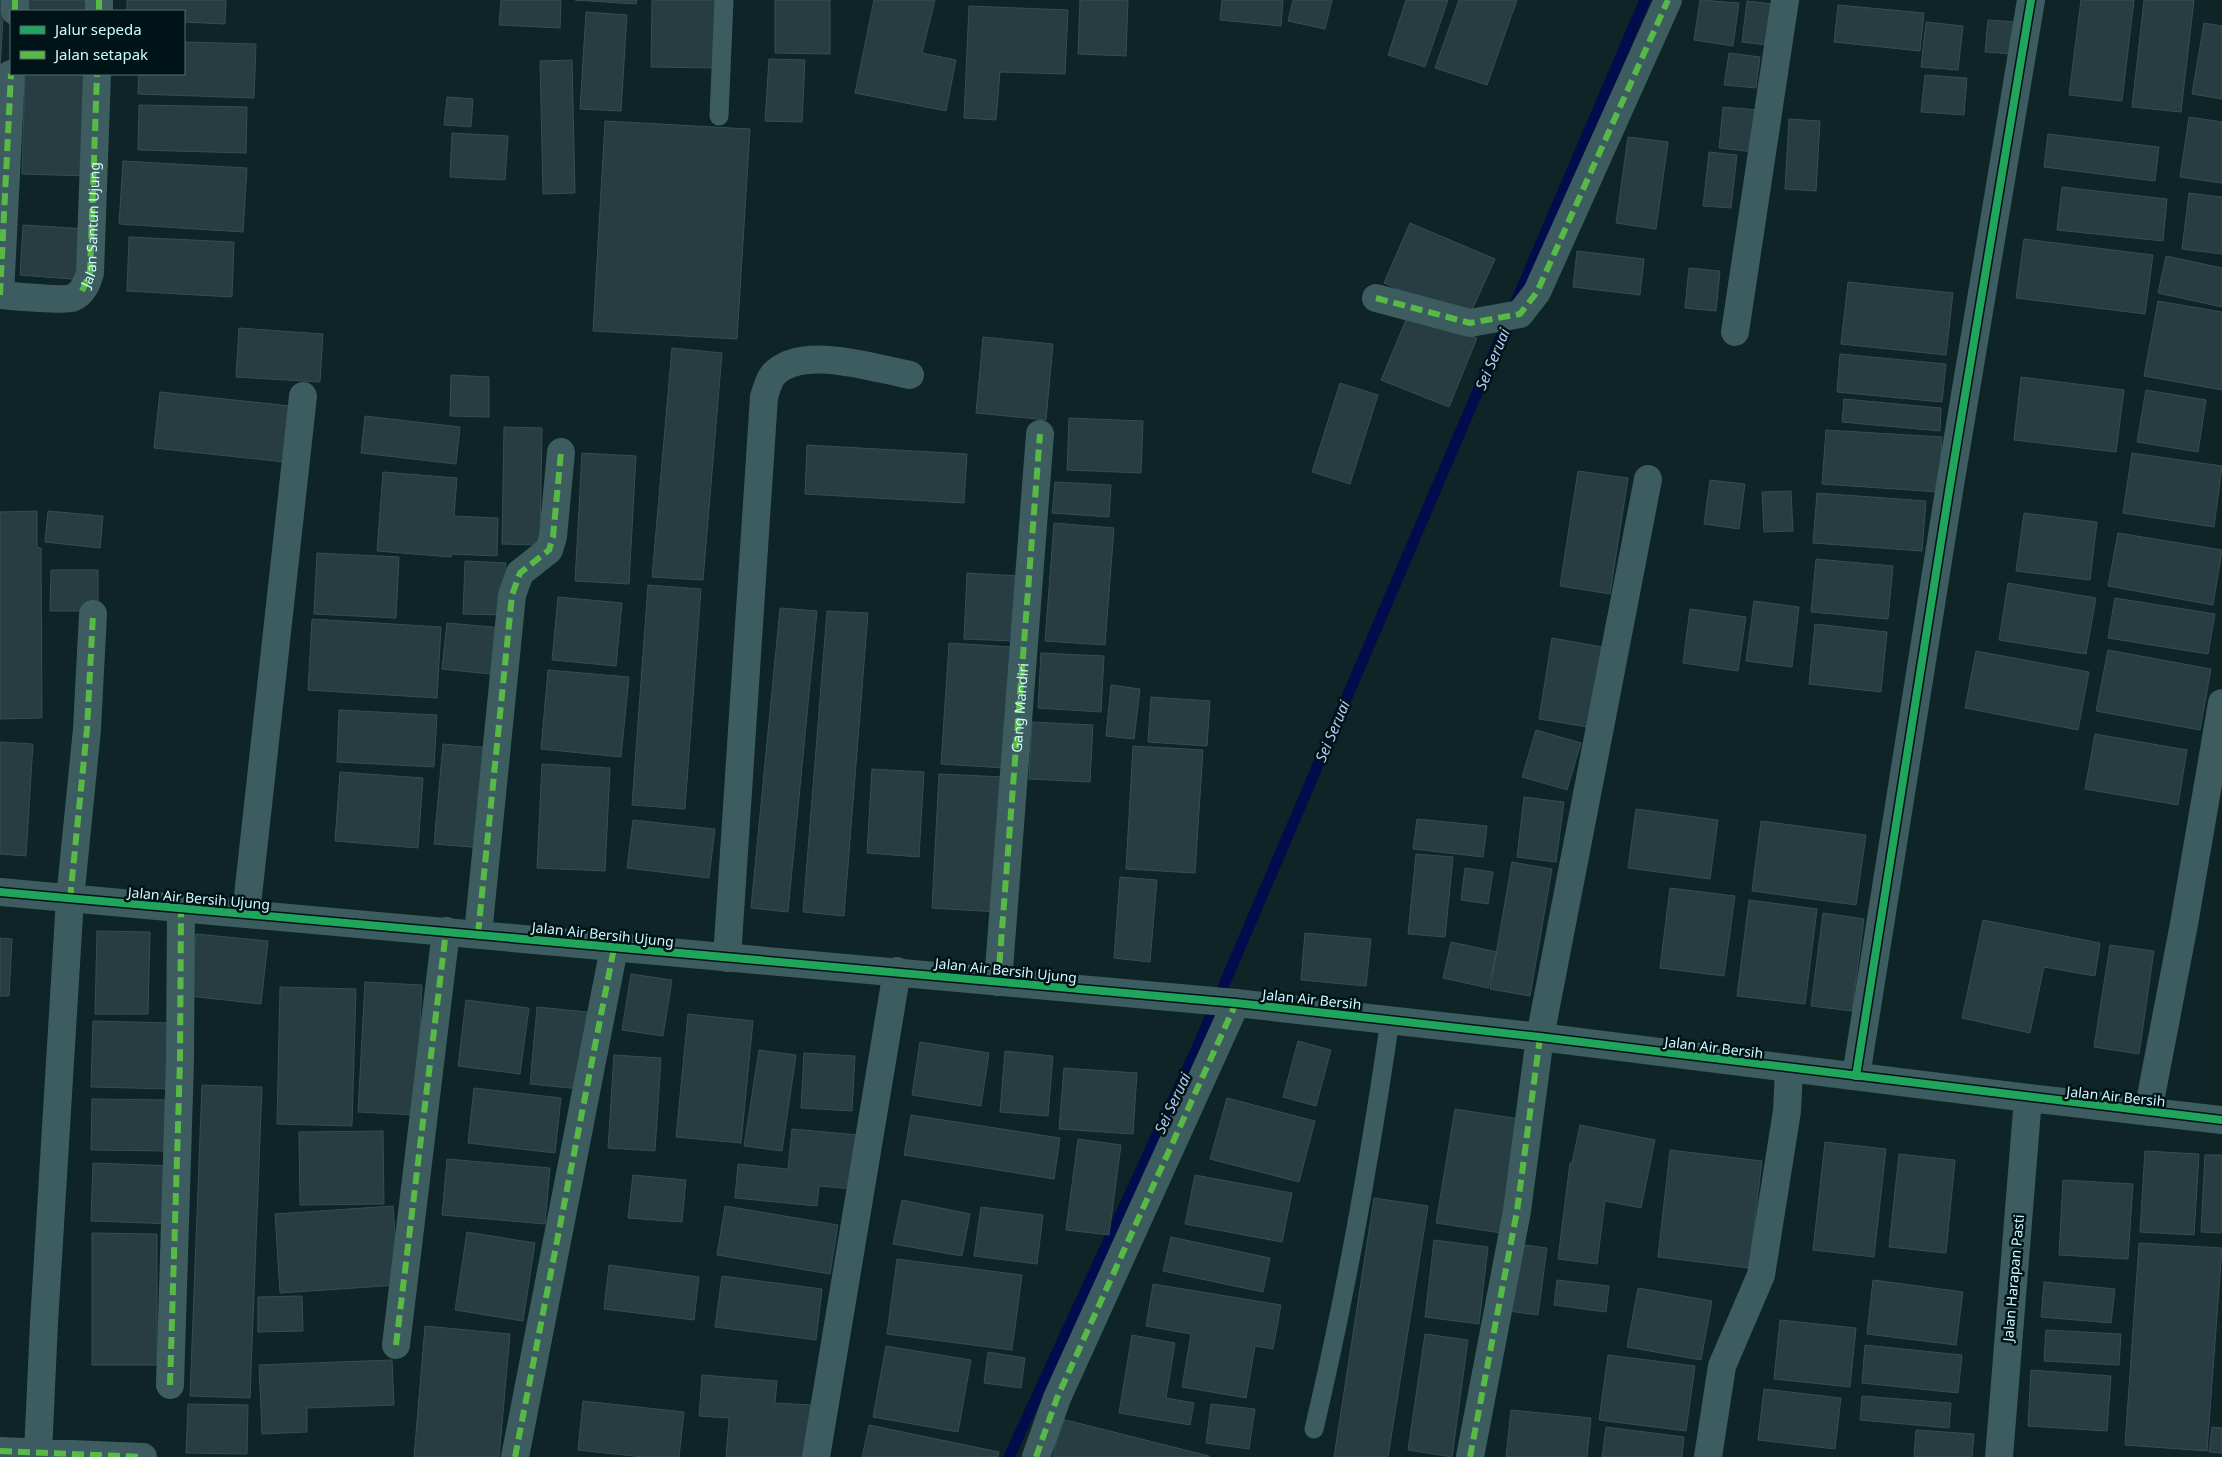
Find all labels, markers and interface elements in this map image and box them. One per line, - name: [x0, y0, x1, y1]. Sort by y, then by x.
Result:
- legend: [10, 10, 185, 75]
- text: Jalur sepeda: [53, 19, 142, 39]
- text: Jalan setapak: [53, 44, 148, 64]
- street label: Jalan Santun Ujung: [75, 162, 103, 292]
- water label: Sei Seruai: [1470, 324, 1514, 393]
- street label: Gang Mandiri: [1006, 662, 1032, 753]
- water label: Sei Seruai: [1310, 696, 1354, 765]
- street label: Jalan Air Bersih Ujung: [125, 882, 271, 914]
- street label: Jalan Air Bersih Ujung: [529, 917, 675, 951]
- street label: Jalan Air Bersih Ujung: [932, 953, 1078, 987]
- street label: Jalan Air Bersih: [1260, 984, 1362, 1014]
- street label: Jalan Air Bersih: [1662, 1031, 1764, 1062]
- water label: Sei Seruai: [1149, 1068, 1195, 1137]
- street label: Jalan Air Bersih: [2064, 1081, 2166, 1111]
- street label: Jalan Harapan Pasti: [1998, 1214, 2028, 1344]

